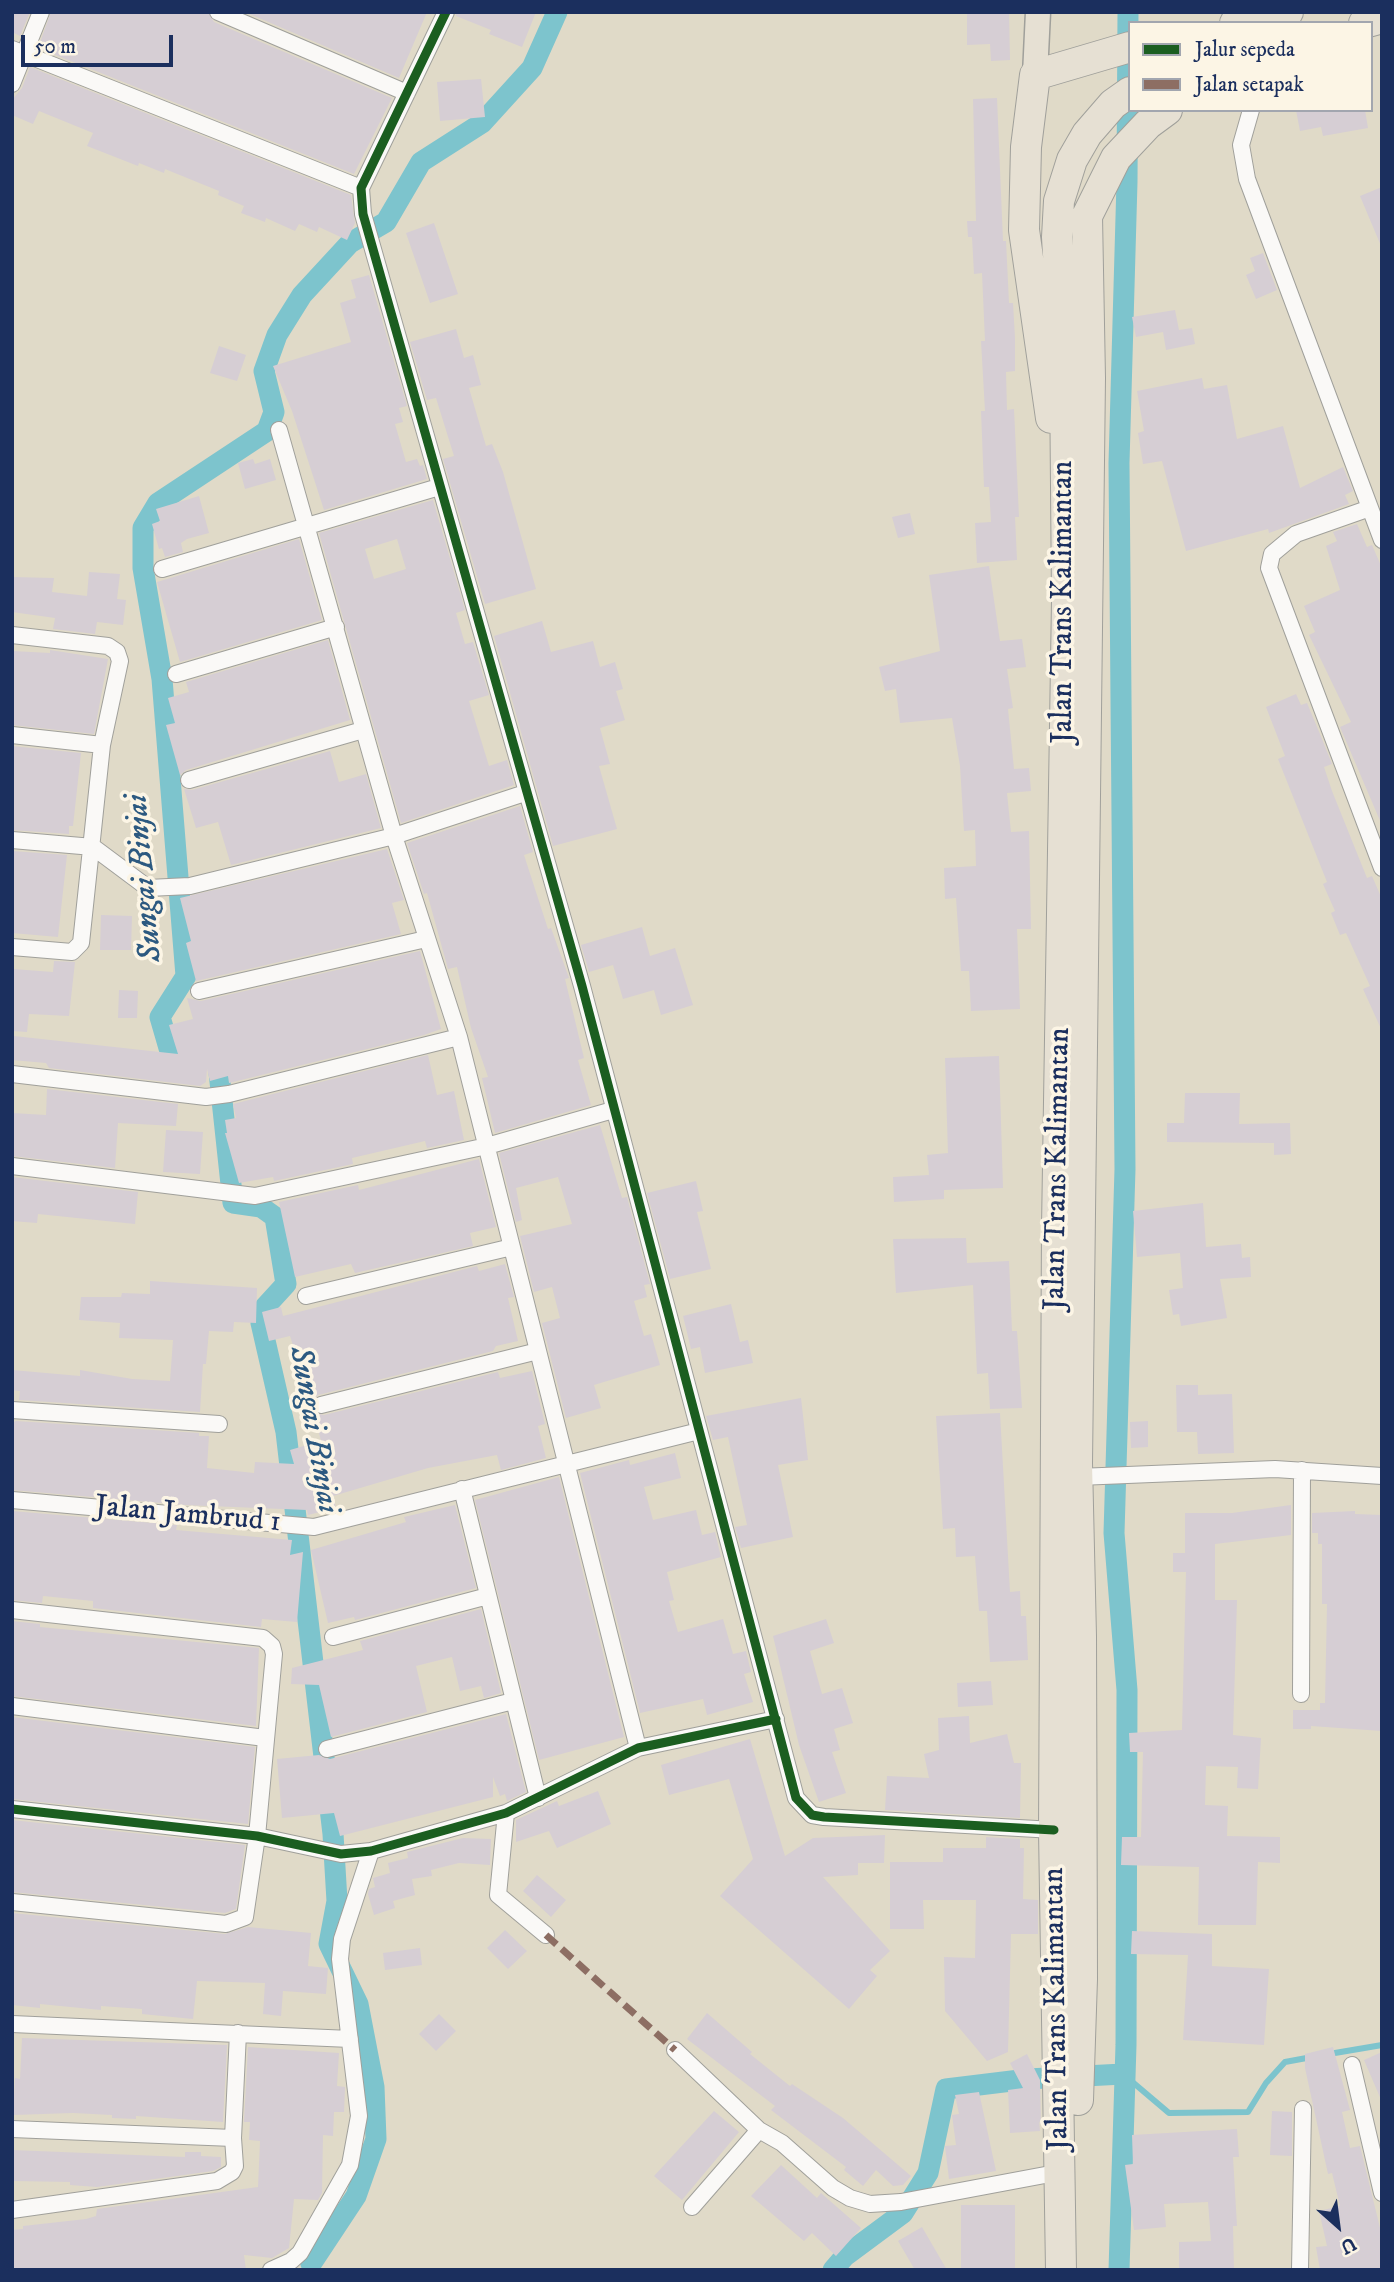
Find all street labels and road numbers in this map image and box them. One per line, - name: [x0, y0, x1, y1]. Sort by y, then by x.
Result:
- street label: Jalan Trans Kalimantan: [1047, 460, 1083, 744]
- street label: Jalan Trans Kalimantan: [1039, 1027, 1079, 1311]
- street label: Jalan Jambrud 1: [94, 1490, 282, 1542]
- street label: Jalan Trans Kalimantan: [1038, 1867, 1078, 2151]

